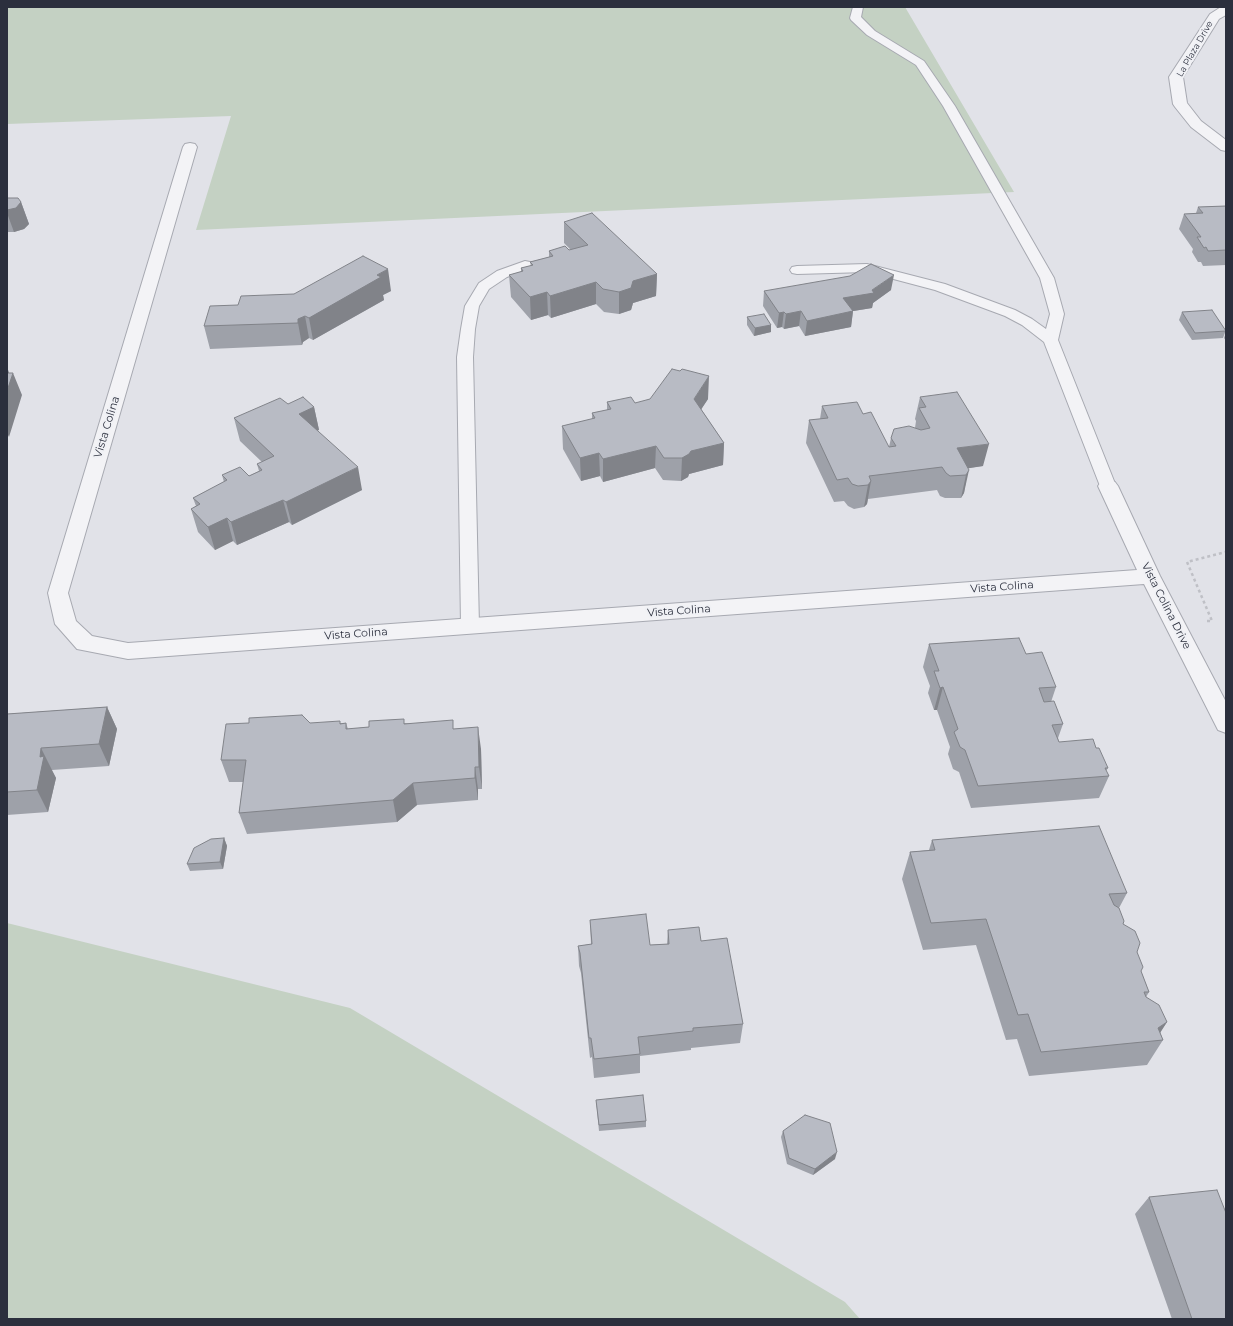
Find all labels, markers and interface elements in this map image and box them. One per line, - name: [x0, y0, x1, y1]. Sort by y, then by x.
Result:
- street label: La Plaza Drive: [1175, 19, 1215, 79]
- street label: Vista Colina: [91, 395, 123, 459]
- street label: Vista Colina Drive: [1138, 560, 1194, 652]
- street label: Vista Colina: [970, 578, 1034, 596]
- street label: Vista Colina: [647, 602, 711, 620]
- street label: Vista Colina: [324, 625, 388, 643]

